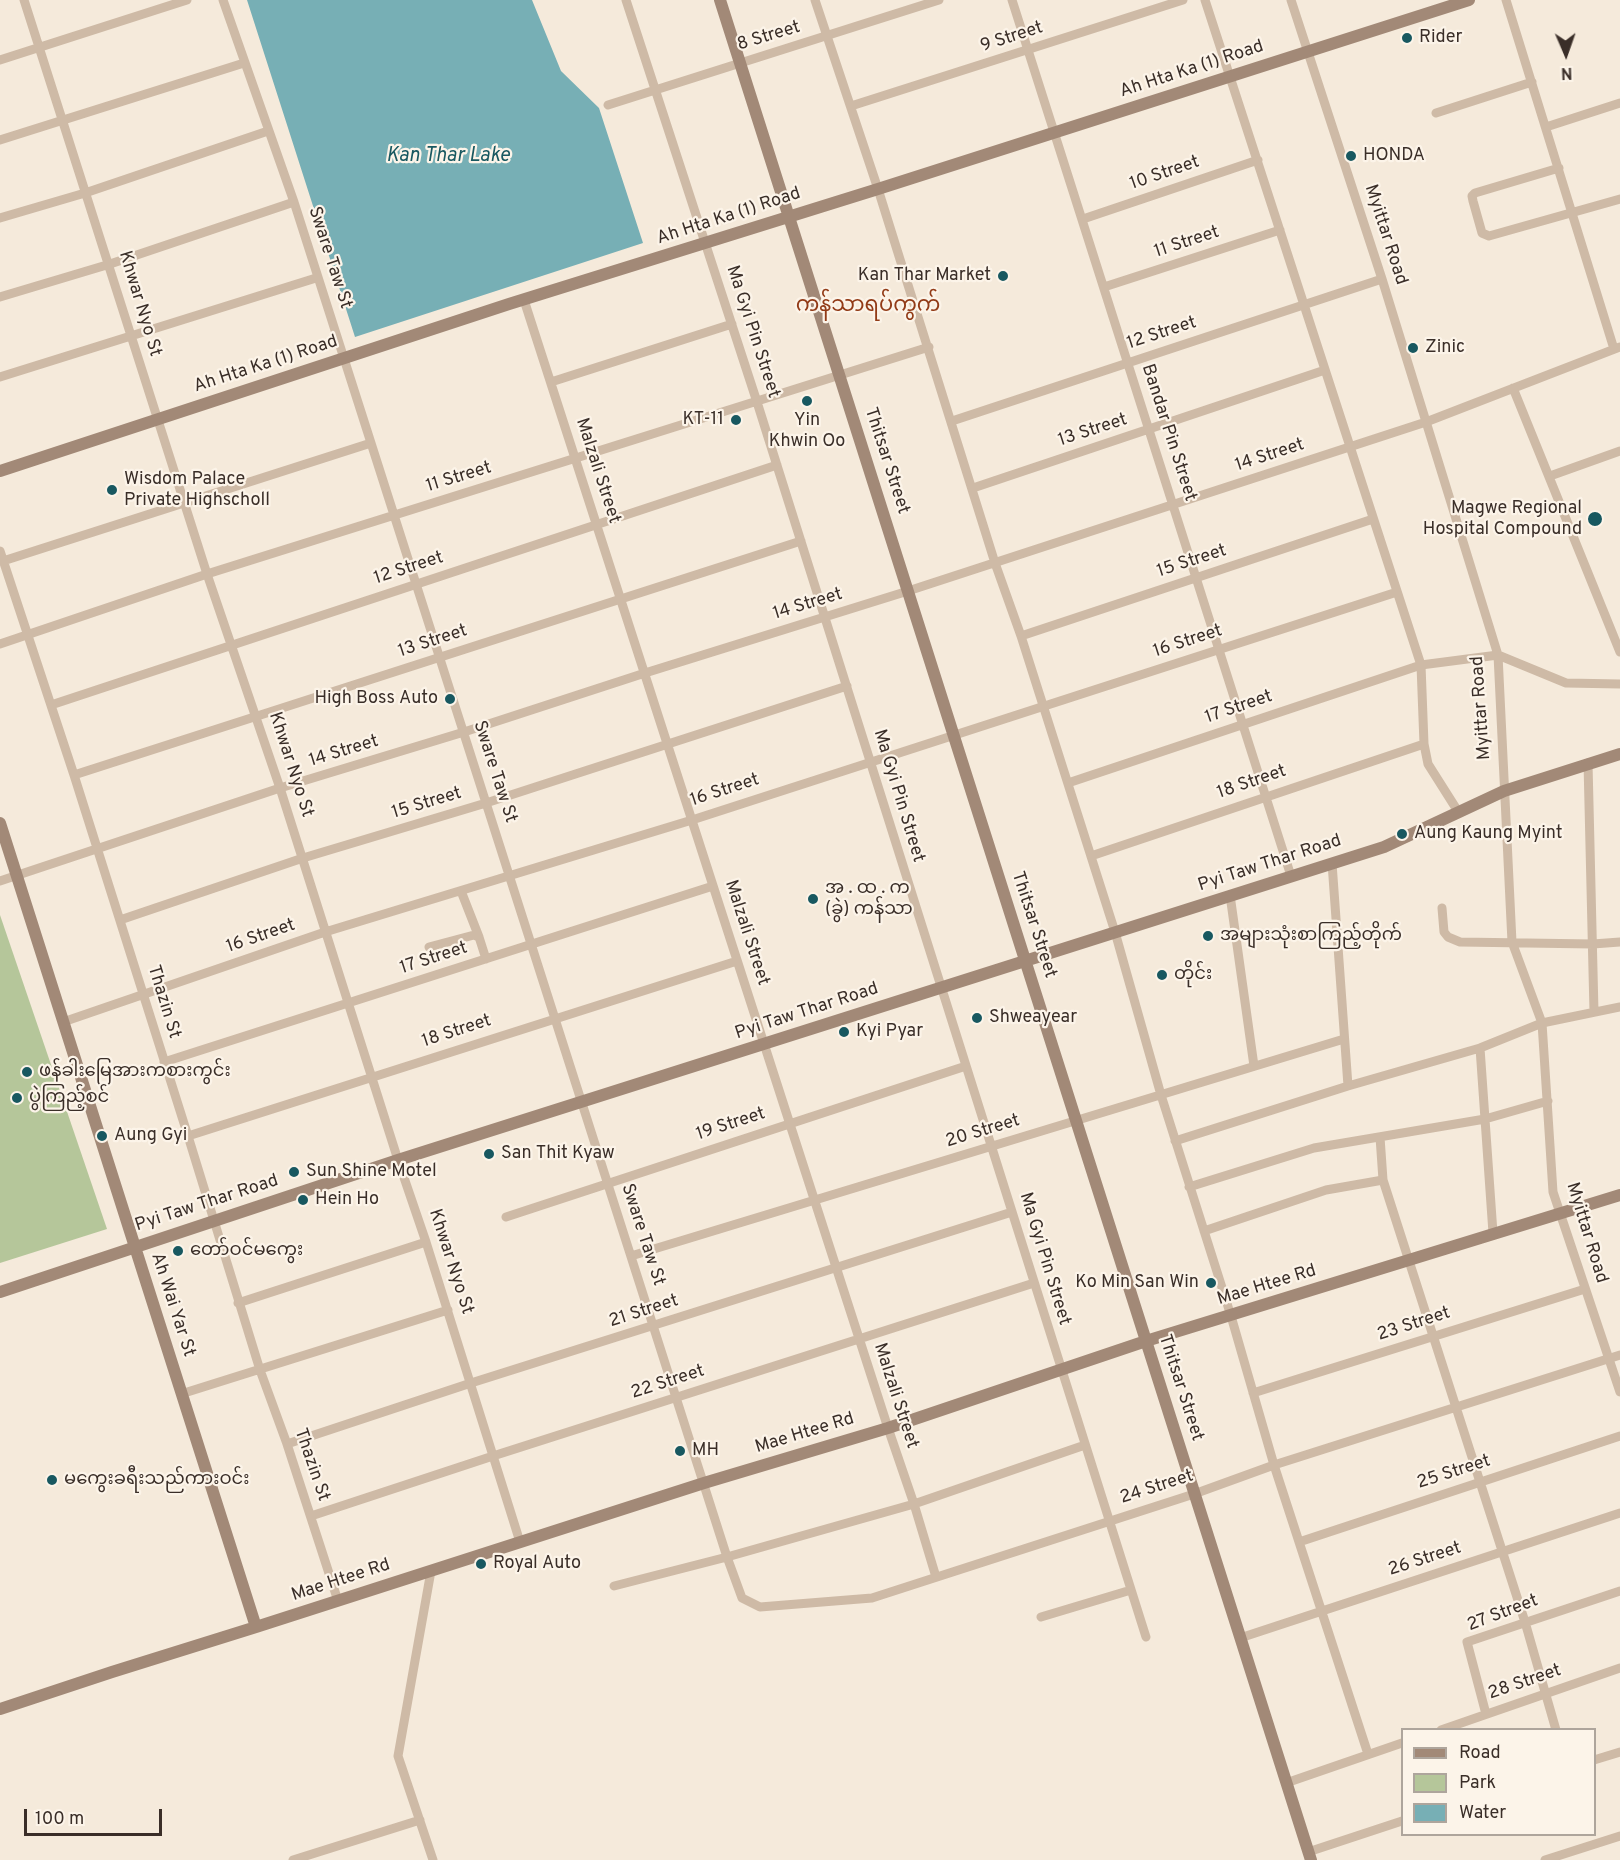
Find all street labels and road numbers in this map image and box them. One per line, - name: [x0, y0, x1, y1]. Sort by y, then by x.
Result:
- street label: 8 Street: [735, 17, 803, 57]
- street label: 9 Street: [978, 18, 1046, 58]
- street label: Ah Hta Ka (1) Road: [1117, 37, 1267, 103]
- street label: 10 Street: [1127, 152, 1203, 196]
- street label: Myittar Road: [1359, 182, 1411, 288]
- street label: Ah Hta Ka (1) Road: [654, 184, 804, 250]
- street label: Sware Taw St: [302, 204, 356, 312]
- street label: 11 Street: [1152, 222, 1222, 264]
- street label: Khwar Nyo St: [113, 249, 165, 359]
- street label: Ma Gyi Pin Street: [720, 263, 784, 401]
- street label: 12 Street: [1125, 313, 1199, 355]
- street label: Ah Hta Ka (1) Road: [191, 332, 341, 398]
- street label: Bandar Pin Street: [1136, 362, 1200, 504]
- street label: Thitsar Street: [859, 405, 913, 517]
- street label: 13 Street: [1056, 410, 1130, 452]
- street label: Malzali Street: [570, 415, 624, 527]
- street label: 14 Street: [1233, 435, 1307, 477]
- street label: 11 Street: [424, 458, 494, 498]
- street label: 15 Street: [1155, 541, 1229, 583]
- street label: 12 Street: [372, 548, 446, 590]
- street label: 14 Street: [771, 584, 845, 626]
- street label: 13 Street: [396, 621, 470, 663]
- street label: 16 Street: [1151, 621, 1225, 663]
- street label: Myittar Road: [1468, 655, 1496, 761]
- street label: 17 Street: [1202, 686, 1276, 730]
- street label: Khwar Nyo St: [263, 710, 317, 820]
- street label: Sware Taw St: [467, 718, 521, 826]
- street label: Ma Gyi Pin Street: [868, 727, 928, 865]
- street label: 14 Street: [307, 731, 381, 773]
- street label: 18 Street: [1215, 761, 1289, 805]
- street label: 16 Street: [688, 770, 762, 812]
- street label: 15 Street: [390, 783, 464, 825]
- street label: Pyi Taw Thar Road: [1196, 831, 1344, 897]
- street label: Thitsar Street: [1006, 869, 1060, 981]
- street label: Malzali Street: [719, 877, 773, 989]
- street label: 16 Street: [224, 915, 298, 959]
- street label: 17 Street: [397, 938, 471, 980]
- street label: Thazin St: [142, 963, 184, 1041]
- street label: Pyi Taw Thar Road: [733, 979, 881, 1045]
- street label: 18 Street: [420, 1011, 494, 1053]
- street label: 19 Street: [694, 1104, 768, 1146]
- street label: 20 Street: [943, 1111, 1023, 1153]
- street label: Pyi Taw Thar Road: [133, 1171, 281, 1237]
- street label: Myittar Road: [1560, 1180, 1612, 1286]
- street label: Sware Taw St: [615, 1181, 669, 1289]
- street label: Ma Gyi Pin Street: [1014, 1190, 1074, 1328]
- street label: Khwar Nyo St: [423, 1207, 477, 1317]
- street label: Ah Wai Yar St: [145, 1250, 199, 1360]
- street label: Mae Htee Rd: [1215, 1261, 1319, 1311]
- street label: 21 Street: [607, 1291, 681, 1333]
- street label: 23 Street: [1375, 1303, 1453, 1347]
- street label: Thitsar Street: [1153, 1332, 1207, 1444]
- street label: Malzali Street: [868, 1340, 922, 1452]
- street label: 22 Street: [629, 1361, 707, 1405]
- street label: Mae Htee Rd: [753, 1409, 857, 1459]
- street label: Thazin St: [288, 1426, 334, 1504]
- street label: 25 Street: [1415, 1451, 1493, 1495]
- street label: 24 Street: [1118, 1466, 1196, 1510]
- street label: 26 Street: [1386, 1538, 1464, 1582]
- street label: Mae Htee Rd: [289, 1555, 393, 1607]
- street label: 27 Street: [1465, 1591, 1541, 1637]
- street label: 28 Street: [1486, 1660, 1564, 1706]

